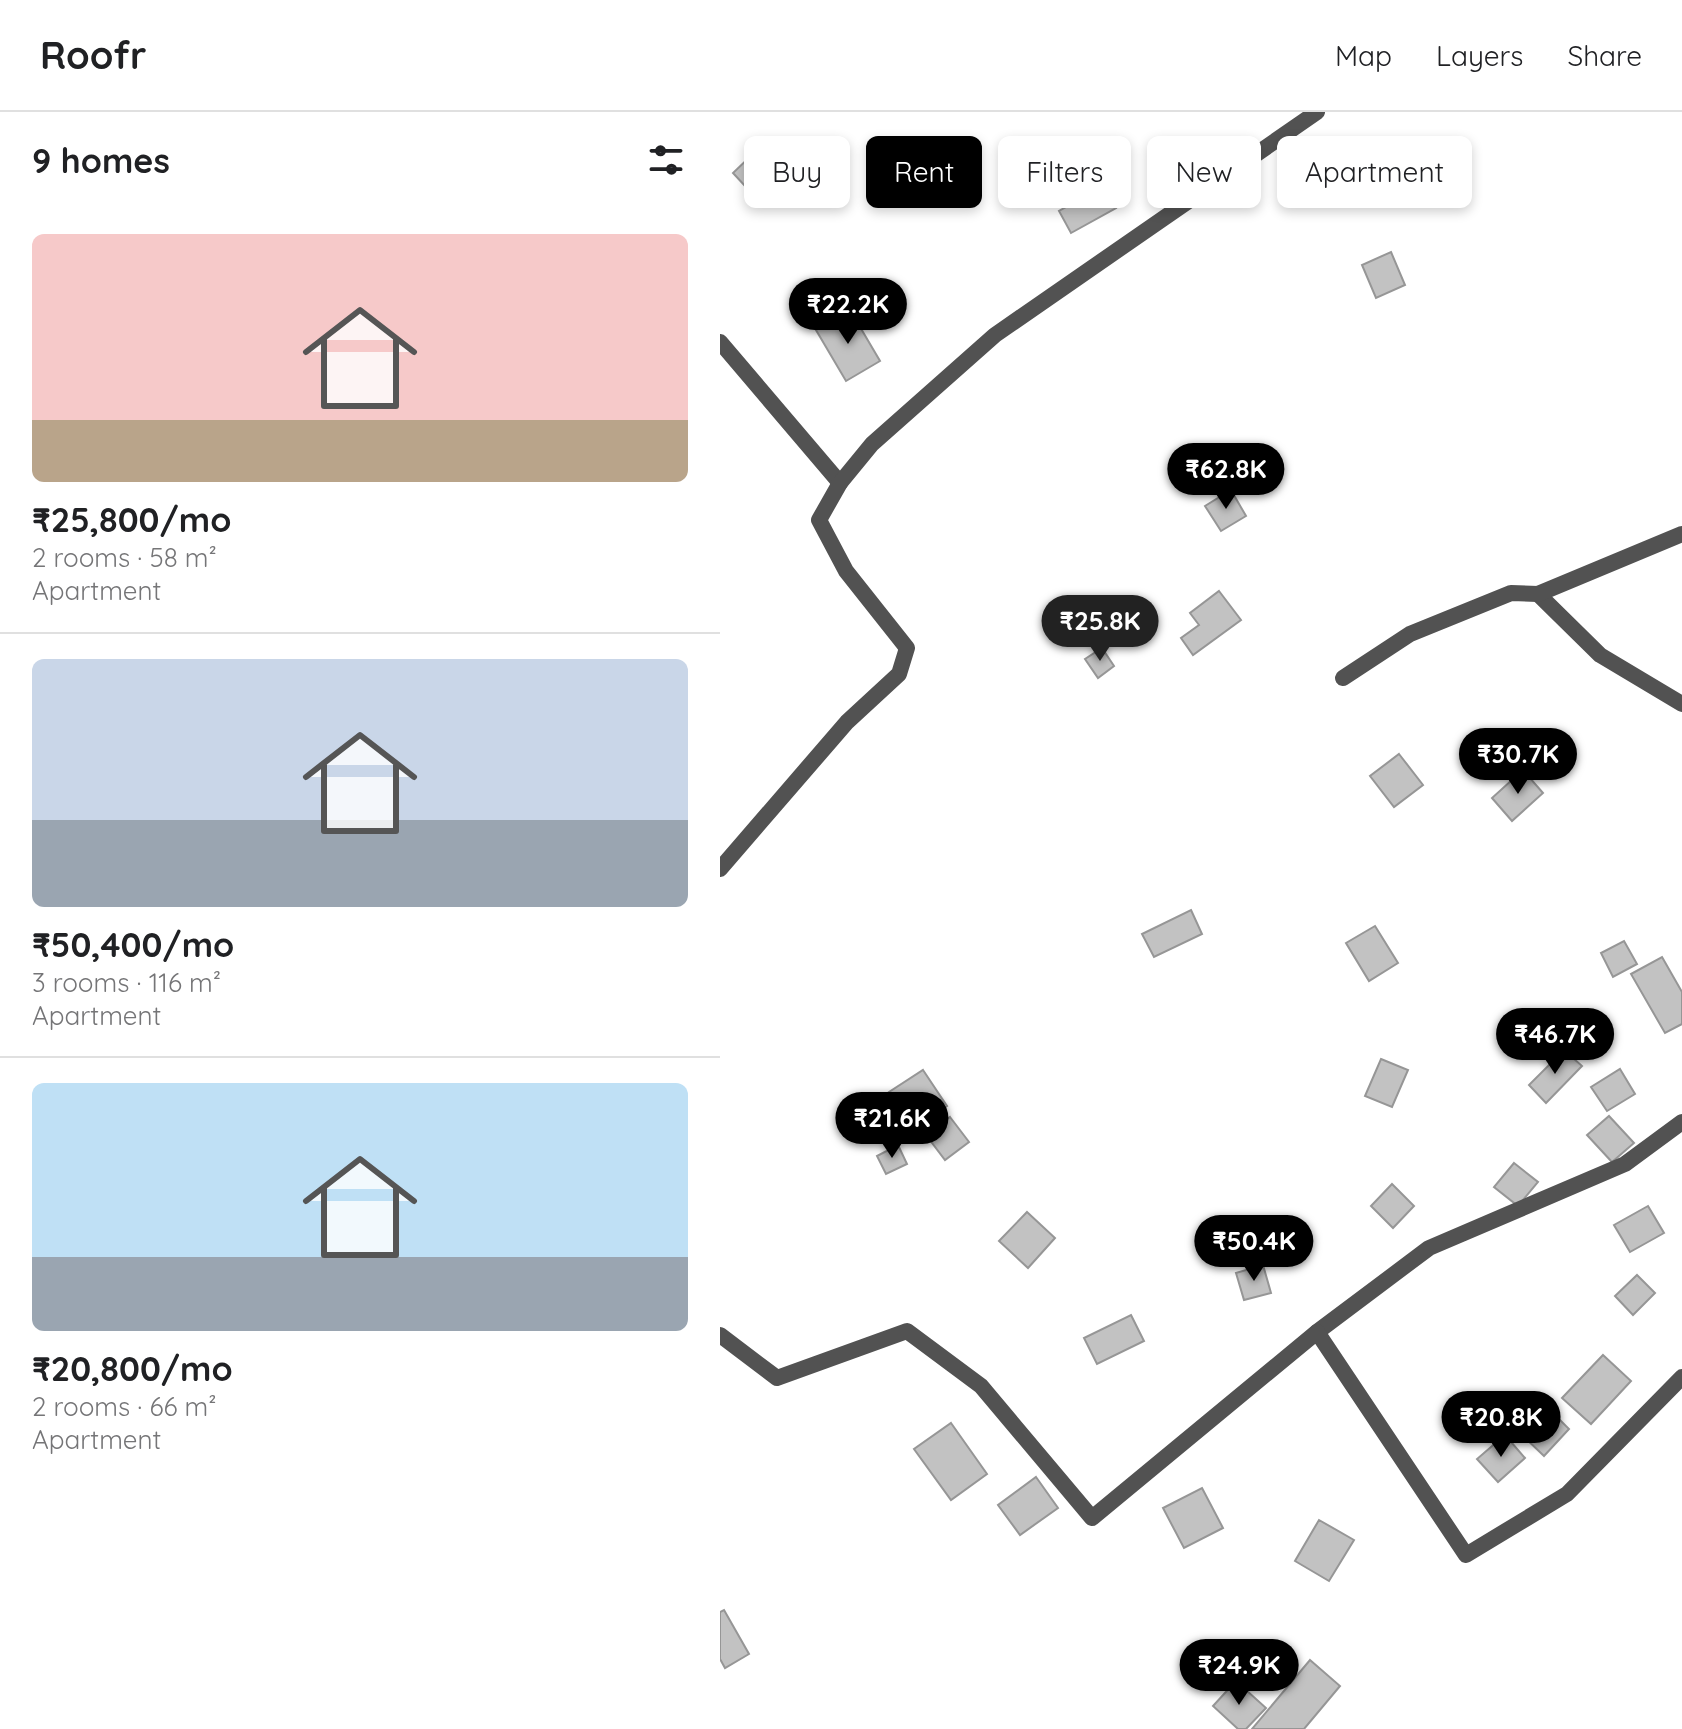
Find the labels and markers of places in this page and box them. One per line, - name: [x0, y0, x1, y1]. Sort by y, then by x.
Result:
- pin: ₹22.2K: [783, 278, 913, 346]
- pin: ₹62.8K: [1161, 443, 1291, 511]
- pin: ₹25.8K: [1035, 595, 1165, 663]
- pin: ₹30.7K: [1453, 728, 1583, 796]
- pin: ₹46.7K: [1490, 1008, 1620, 1076]
- pin: ₹21.6K: [827, 1092, 957, 1160]
- pin: ₹50.4K: [1189, 1215, 1319, 1283]
- pin: ₹20.8K: [1436, 1391, 1566, 1459]
- pin: ₹24.9K: [1174, 1639, 1304, 1707]

